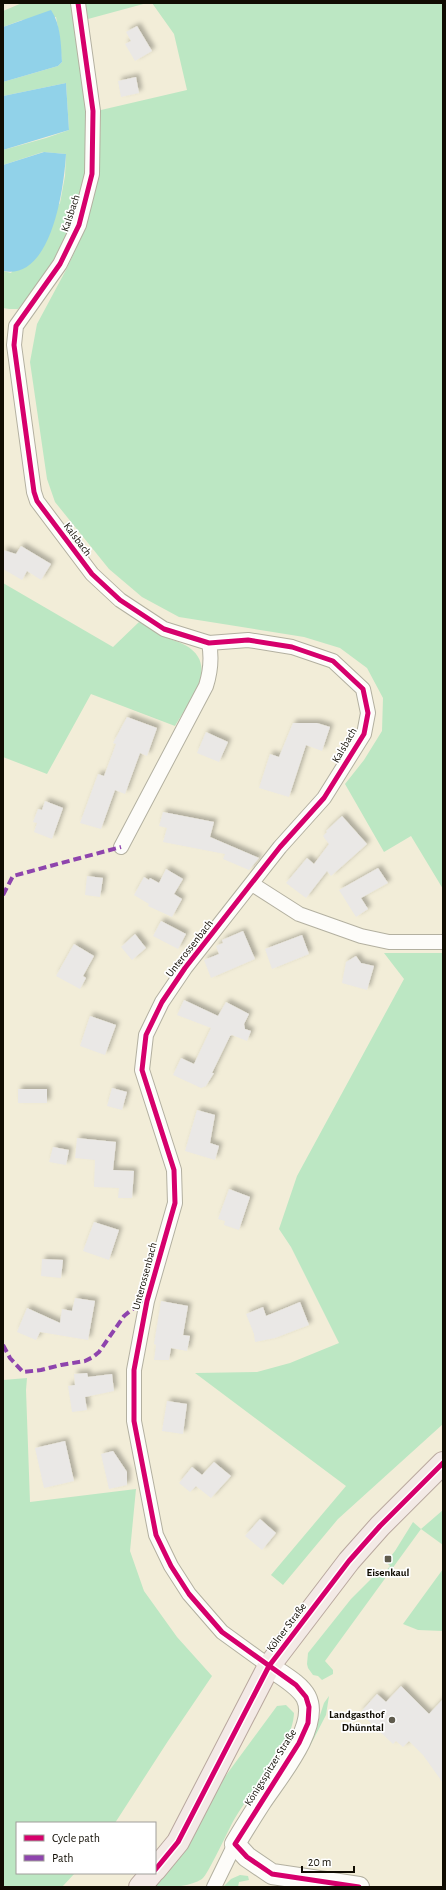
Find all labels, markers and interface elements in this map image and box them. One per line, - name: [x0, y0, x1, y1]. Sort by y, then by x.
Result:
- street label: Kalsbach: [59, 193, 82, 233]
- street label: Kalsbach: [62, 521, 94, 558]
- street label: Kalsbach: [330, 726, 359, 765]
- street label: Unterossenbach: [164, 918, 215, 979]
- street label: Unterossenbach: [130, 1241, 159, 1311]
- marker: Eisenkaul: [383, 1554, 393, 1564]
- place label: Eisenkaul: [367, 1567, 410, 1578]
- street label: Kölner Straße: [264, 1601, 308, 1654]
- place label: Landgasthof Dhünntal: [329, 1709, 385, 1733]
- marker: Landgasthof Dhünntal: [387, 1715, 397, 1725]
- street label: Königsspitzer Straße: [242, 1727, 298, 1807]
- legend: [16, 1822, 156, 1874]
- text: Cycle path: [52, 1832, 100, 1845]
- scale bar: [302, 1848, 354, 1874]
- text: Path: [52, 1852, 74, 1864]
- text: 20 m: [308, 1856, 331, 1868]

